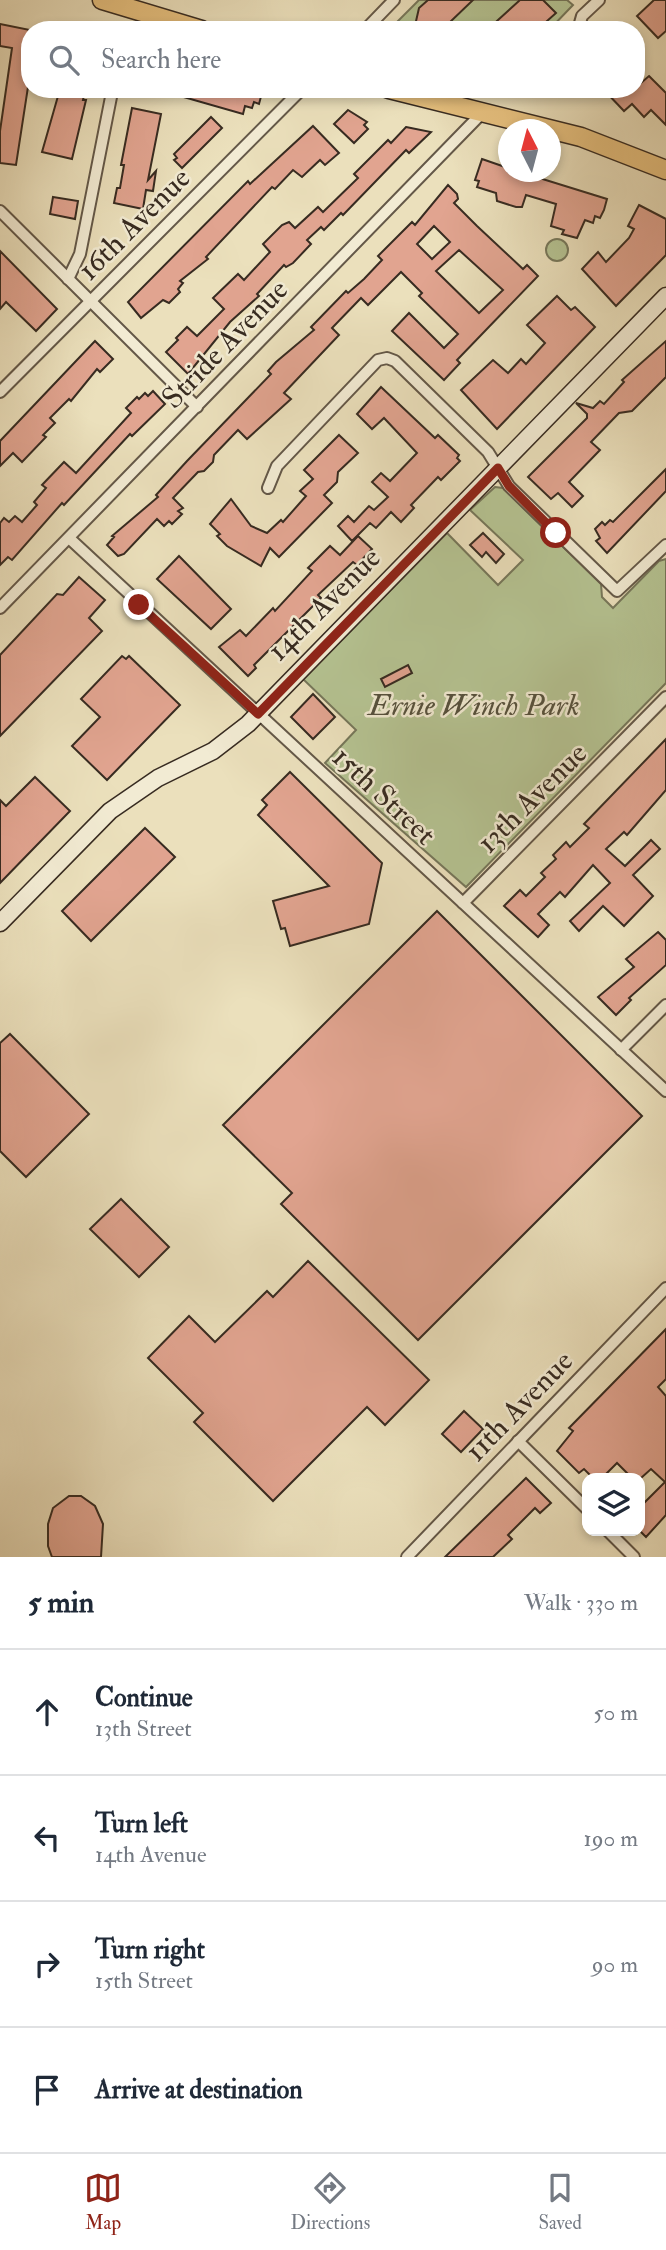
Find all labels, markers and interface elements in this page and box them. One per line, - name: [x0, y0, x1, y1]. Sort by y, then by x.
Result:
- search box: [21, 21, 645, 98]
- icon: search: [45, 41, 83, 79]
- text: Search here: [101, 44, 221, 76]
- north arrow: [498, 119, 561, 182]
- street label: 16th Avenue: [70, 160, 198, 288]
- street label: Stride Avenue: [154, 271, 296, 417]
- route start: [540, 517, 571, 548]
- street label: 14th Avenue: [259, 539, 389, 669]
- route end: [123, 589, 154, 620]
- park label: Ernie Winch Park: [366, 687, 580, 724]
- street label: 13th Avenue: [469, 735, 595, 861]
- street label: 15th Street: [325, 739, 444, 853]
- street label: 11th Avenue: [457, 1343, 581, 1469]
- map controls: [582, 1473, 645, 1536]
- button: layers: [582, 1473, 645, 1536]
- text: 5 min: [28, 1584, 94, 1621]
- text: Walk · 330 m: [524, 1588, 638, 1617]
- text: Continue: [95, 1682, 193, 1714]
- icon: ahead: [28, 1693, 66, 1731]
- text: 50 m: [594, 1698, 638, 1727]
- text: 13th Street: [95, 1714, 192, 1743]
- text: Turn left: [95, 1808, 188, 1840]
- icon: left: [28, 1819, 66, 1857]
- text: 190 m: [584, 1824, 638, 1853]
- text: 14th Avenue: [95, 1840, 207, 1869]
- text: Turn right: [95, 1934, 205, 1966]
- icon: right: [28, 1945, 66, 1983]
- text: 90 m: [592, 1950, 638, 1979]
- text: 15th Street: [95, 1966, 193, 1995]
- icon: arrive: [28, 2071, 66, 2109]
- text: Arrive at destination: [95, 2074, 303, 2106]
- tab: Map: [84, 2169, 122, 2235]
- tab: Directions: [290, 2169, 370, 2235]
- tab: Saved: [538, 2169, 582, 2235]

